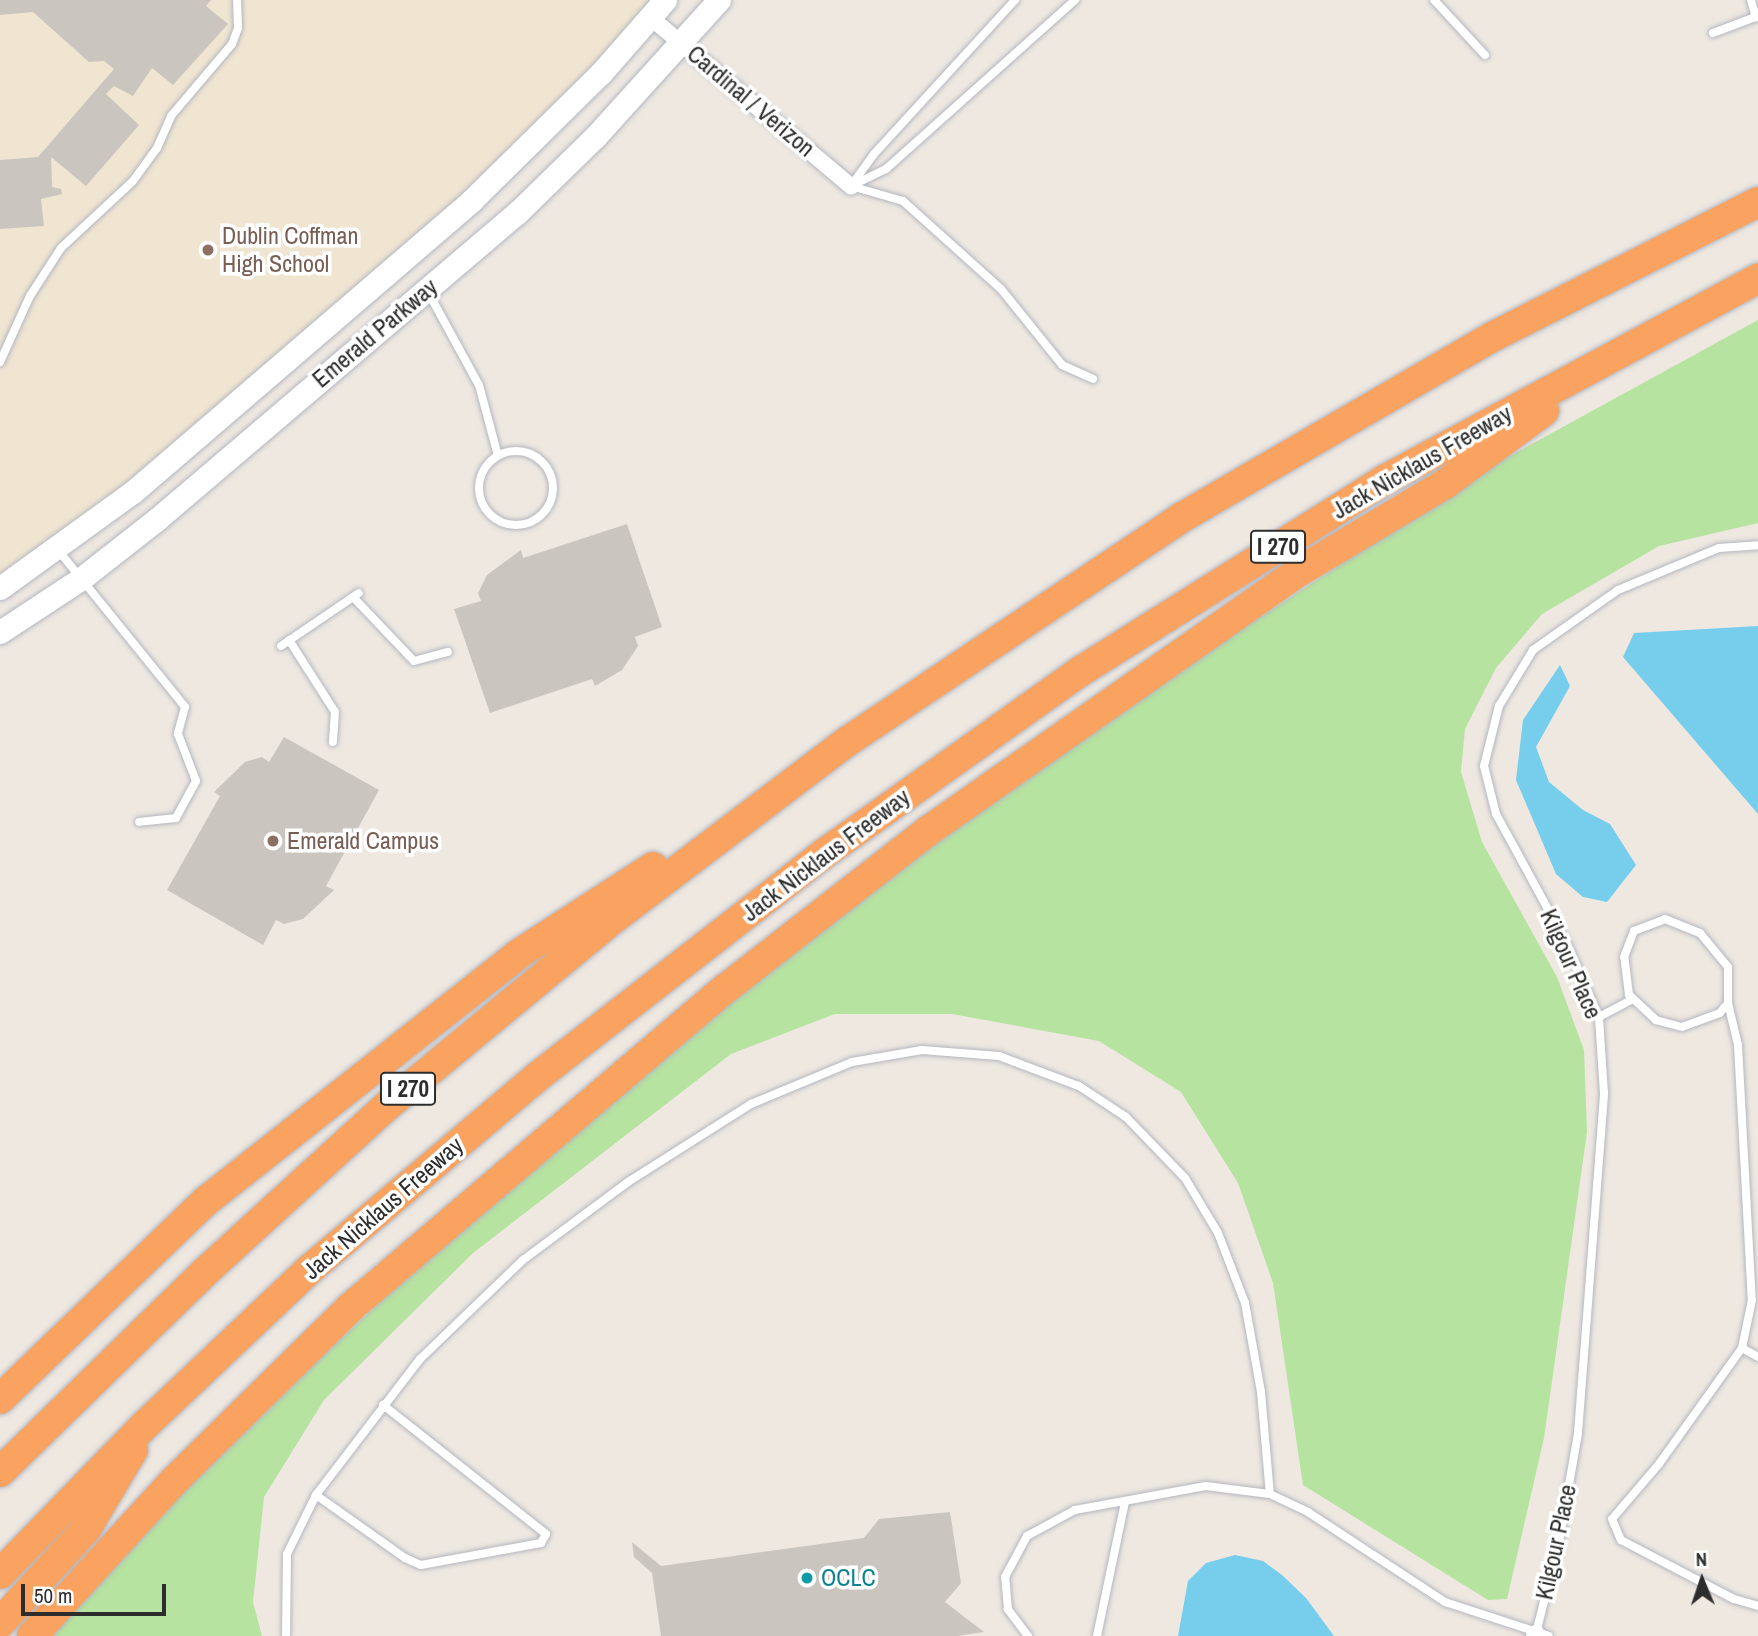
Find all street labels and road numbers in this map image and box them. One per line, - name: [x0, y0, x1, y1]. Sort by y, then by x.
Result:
- street label: Cardinal / Verizon: [681, 39, 821, 163]
- street label: Emerald Parkway: [307, 272, 443, 394]
- street label: Jack Nicklaus Freeway: [1327, 399, 1517, 525]
- road number: I 270: [1250, 527, 1306, 566]
- street label: Jack Nicklaus Freeway: [737, 783, 915, 927]
- street label: Kilgour Place: [1534, 905, 1608, 1023]
- road number: I 270: [380, 1070, 436, 1108]
- street label: Jack Nicklaus Freeway: [297, 1131, 469, 1285]
- street label: Kilgour Place: [1530, 1482, 1582, 1602]

